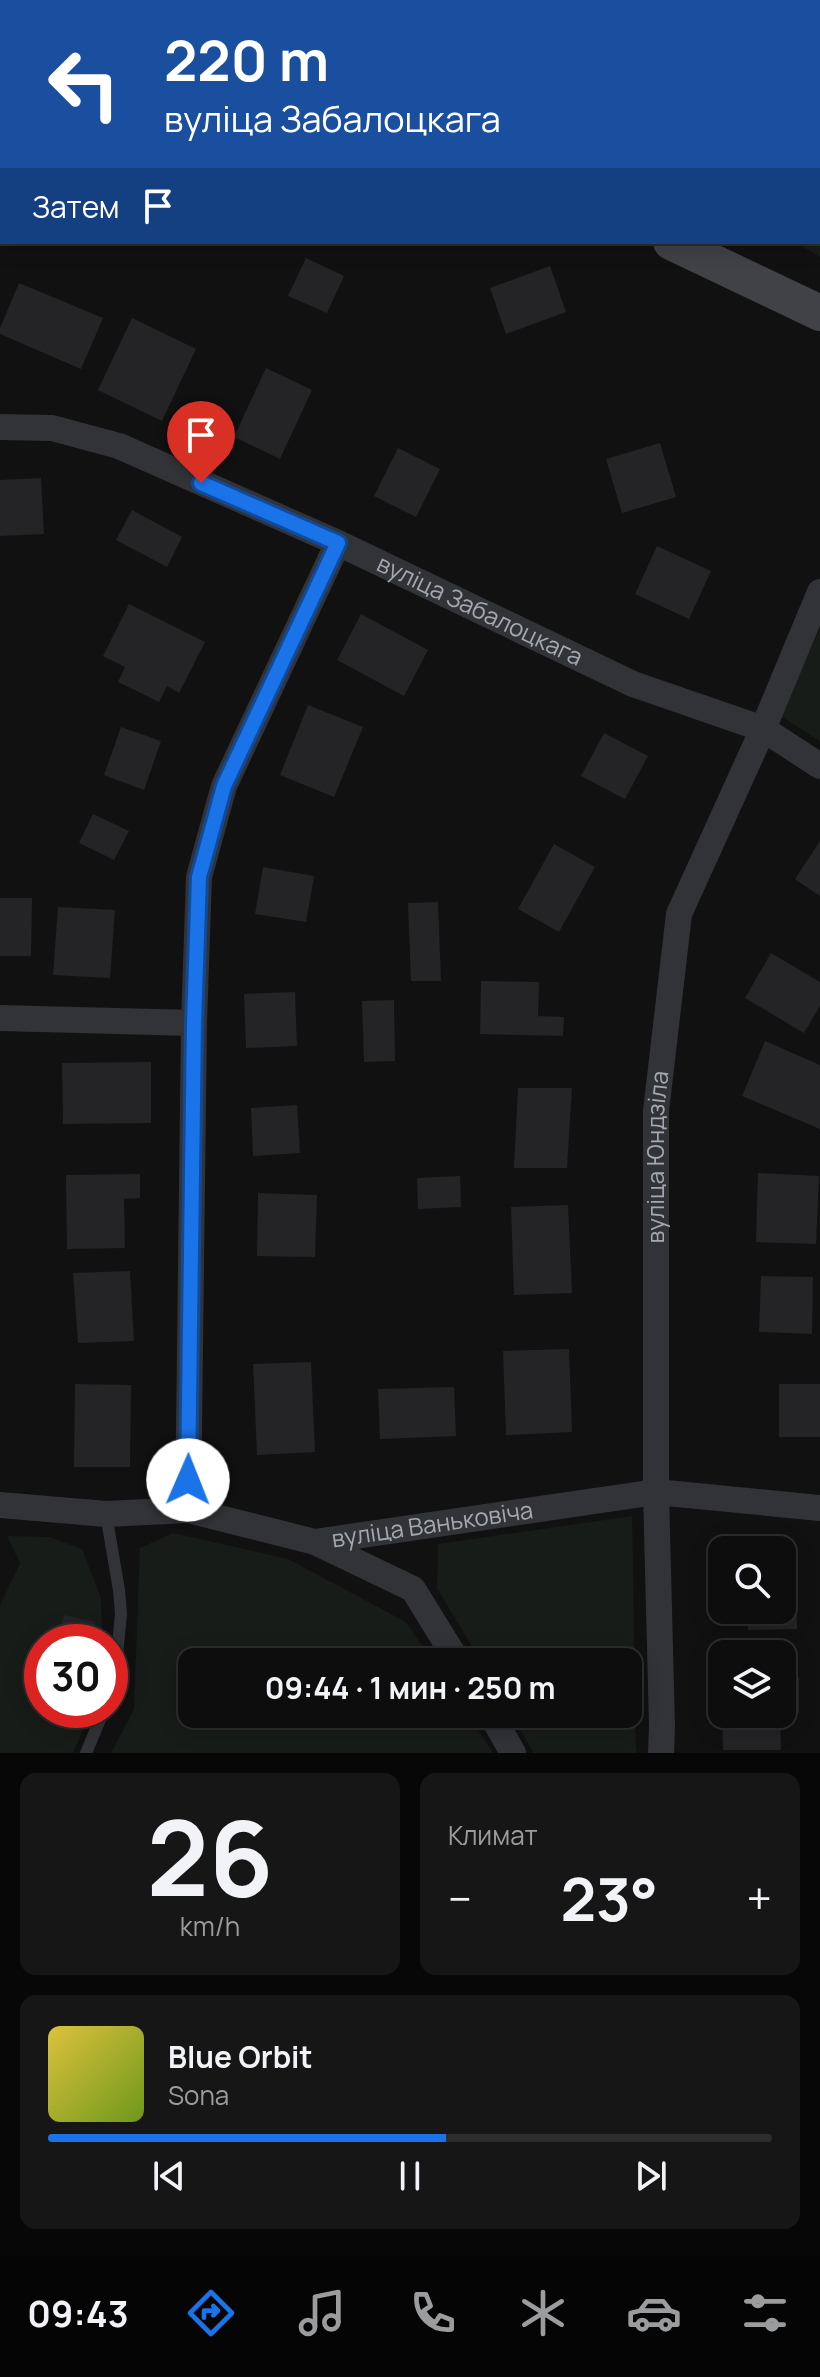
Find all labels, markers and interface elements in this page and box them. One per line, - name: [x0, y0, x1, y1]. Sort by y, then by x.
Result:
- text: 220 m: [164, 21, 329, 98]
- icon: left: [32, 32, 136, 136]
- text: вуліца Забалоцкага: [164, 94, 501, 143]
- icon: arrive: [136, 184, 180, 228]
- text: Затем: [32, 186, 120, 227]
- pin: [167, 401, 235, 483]
- icon: arrive: [179, 413, 223, 457]
- street label: вуліца Забалоцкага: [372, 546, 589, 673]
- street label: вуліца Юндзіла: [638, 1069, 676, 1244]
- position arrow: [146, 1438, 230, 1522]
- street label: вуліца Ваньковіча: [329, 1492, 535, 1554]
- map controls: [708, 1536, 796, 1728]
- button: search: [708, 1536, 796, 1624]
- speed limit sign: 30: [24, 1624, 128, 1728]
- button: layers: [708, 1640, 796, 1728]
- text: 09:44 · 1 мин · 250 m: [265, 1667, 555, 1708]
- text: 26: [147, 1785, 273, 1927]
- text: Климат: [448, 1817, 538, 1853]
- text: 23°: [560, 1857, 658, 1939]
- text: −: [448, 1868, 472, 1928]
- text: +: [747, 1868, 772, 1928]
- text: km/h: [180, 1908, 240, 1944]
- text: Blue Orbit: [168, 2036, 313, 2077]
- text: Sona: [168, 2077, 229, 2113]
- icon: previous: [147, 2154, 191, 2198]
- icon: pause: [388, 2154, 432, 2198]
- icon: next: [629, 2154, 673, 2198]
- icon: directions: [183, 2285, 239, 2341]
- icon: music: [294, 2285, 350, 2341]
- icon: phone: [405, 2285, 461, 2341]
- icon: climate: [515, 2285, 571, 2341]
- icon: car: [626, 2285, 682, 2341]
- icon: filters: [737, 2285, 793, 2341]
- text: 09:43: [27, 2289, 129, 2338]

